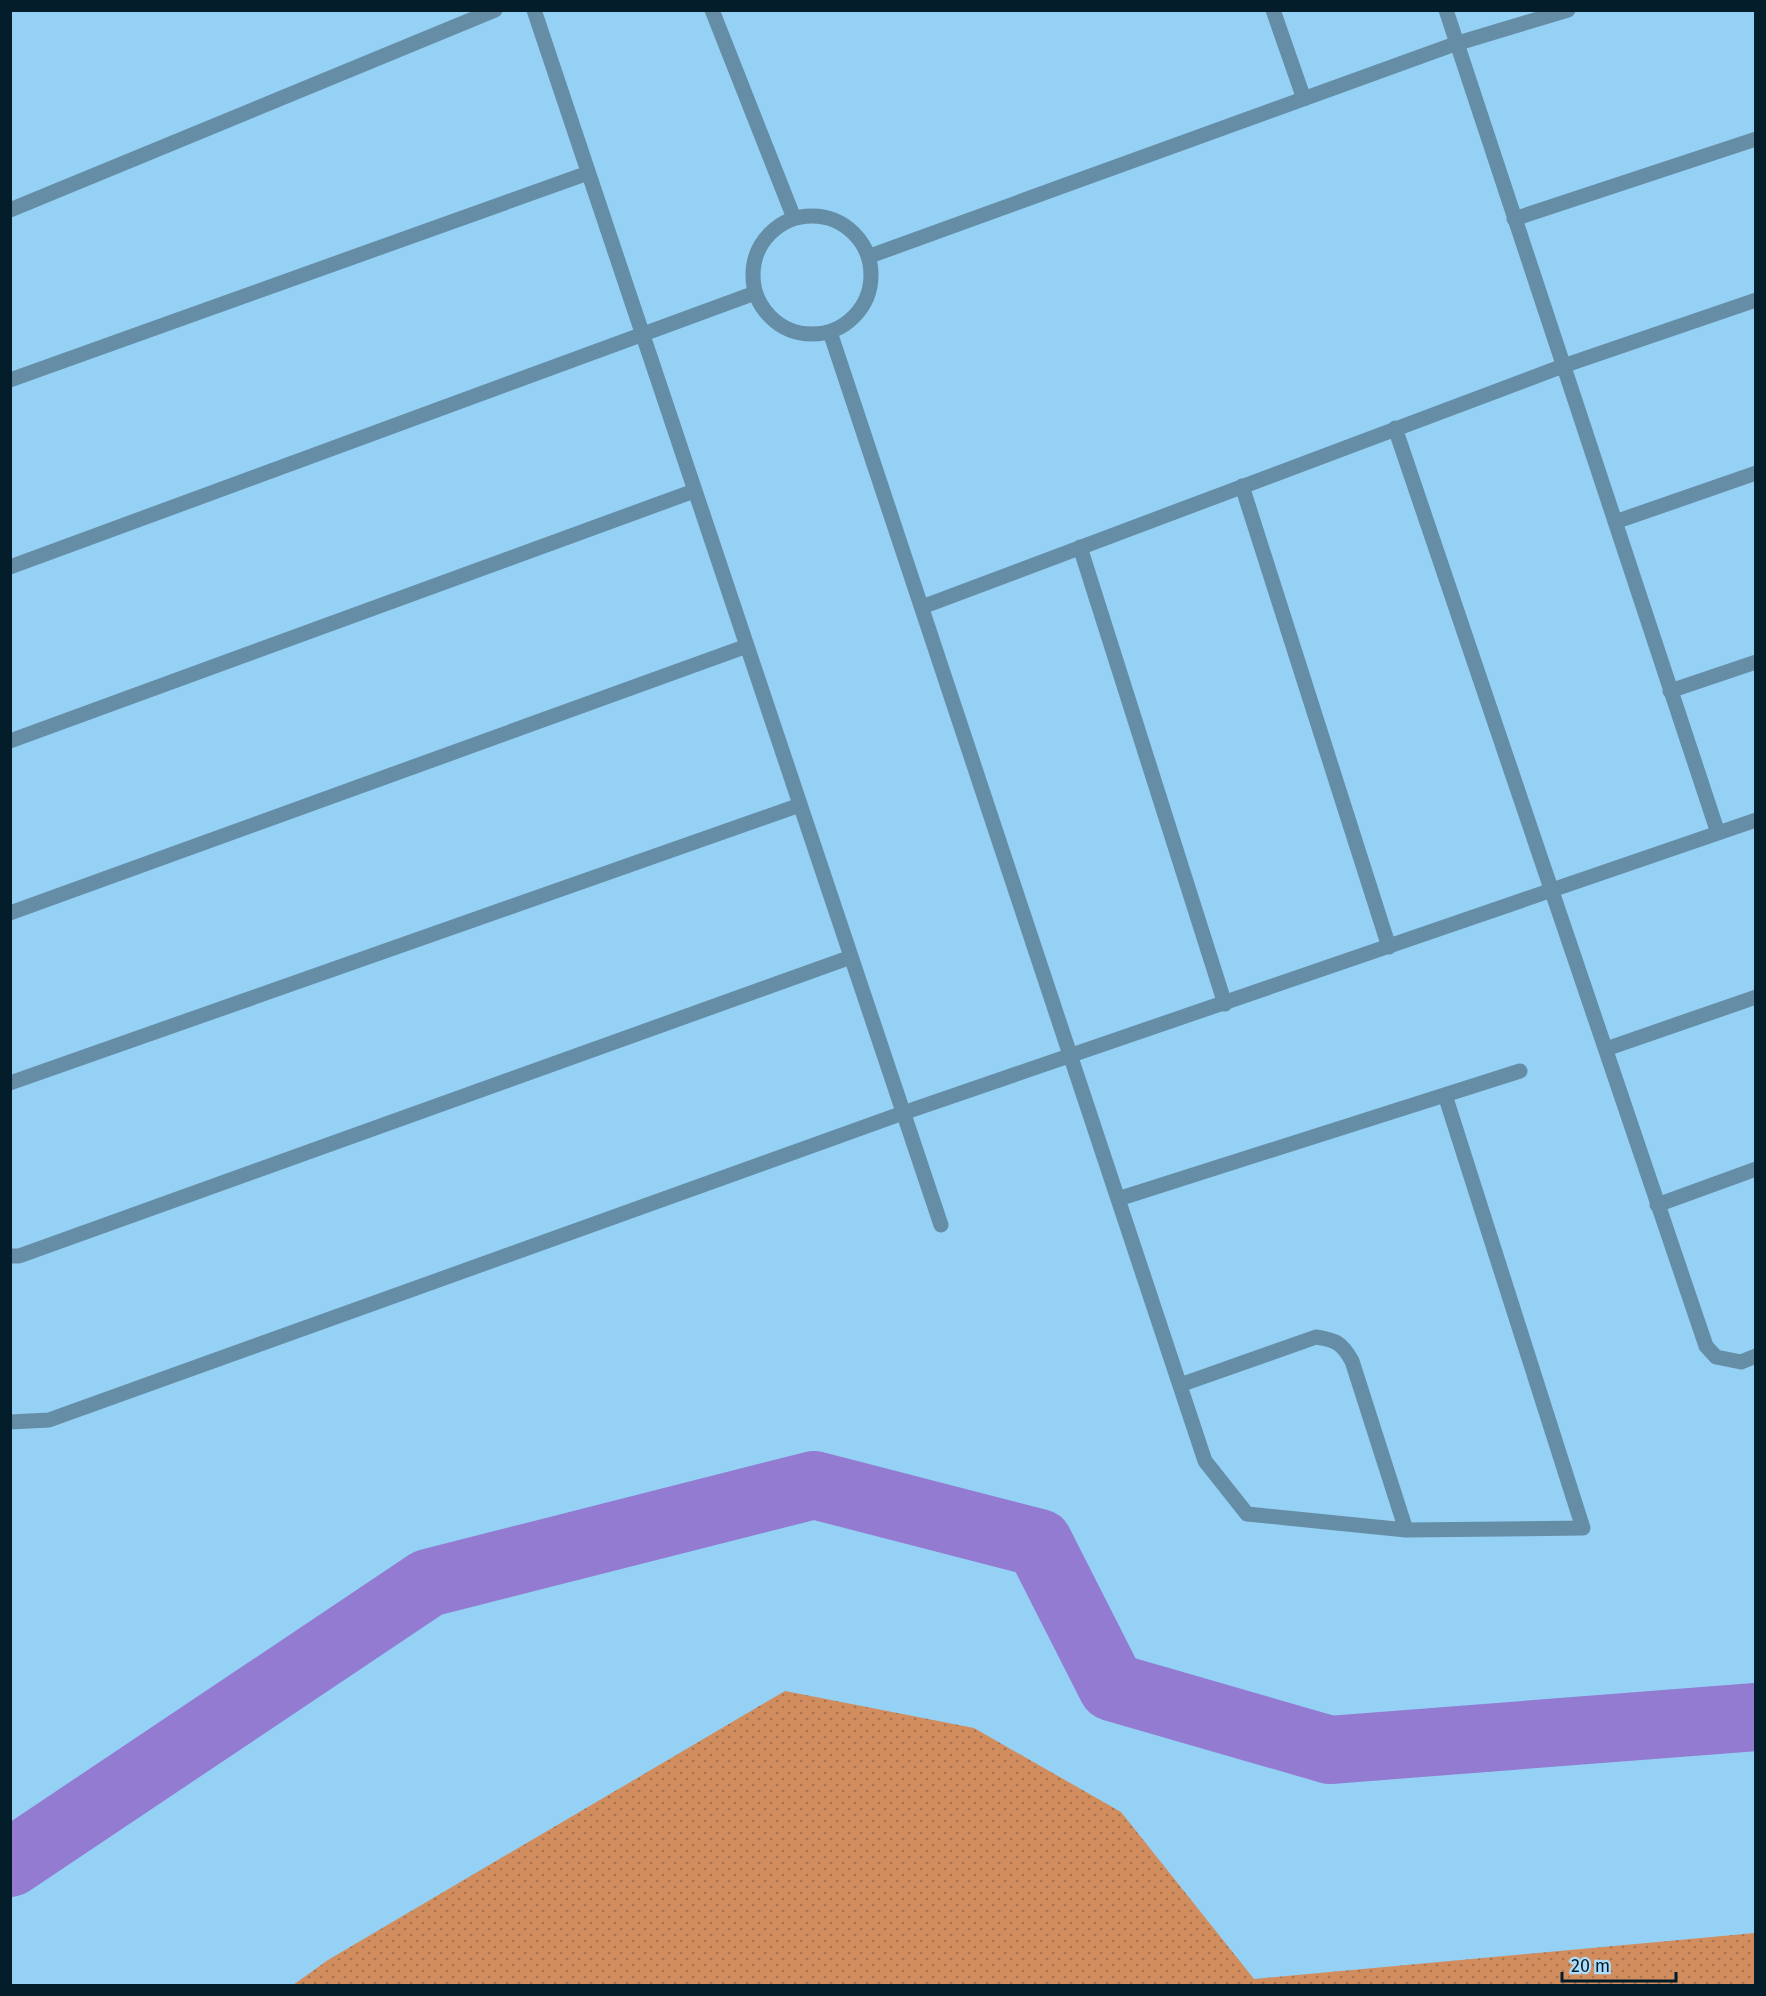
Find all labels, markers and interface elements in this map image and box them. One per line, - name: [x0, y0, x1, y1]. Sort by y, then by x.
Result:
- scale bar: [1562, 1945, 1676, 1983]
- text: 20 m: [1571, 1955, 1610, 1977]

